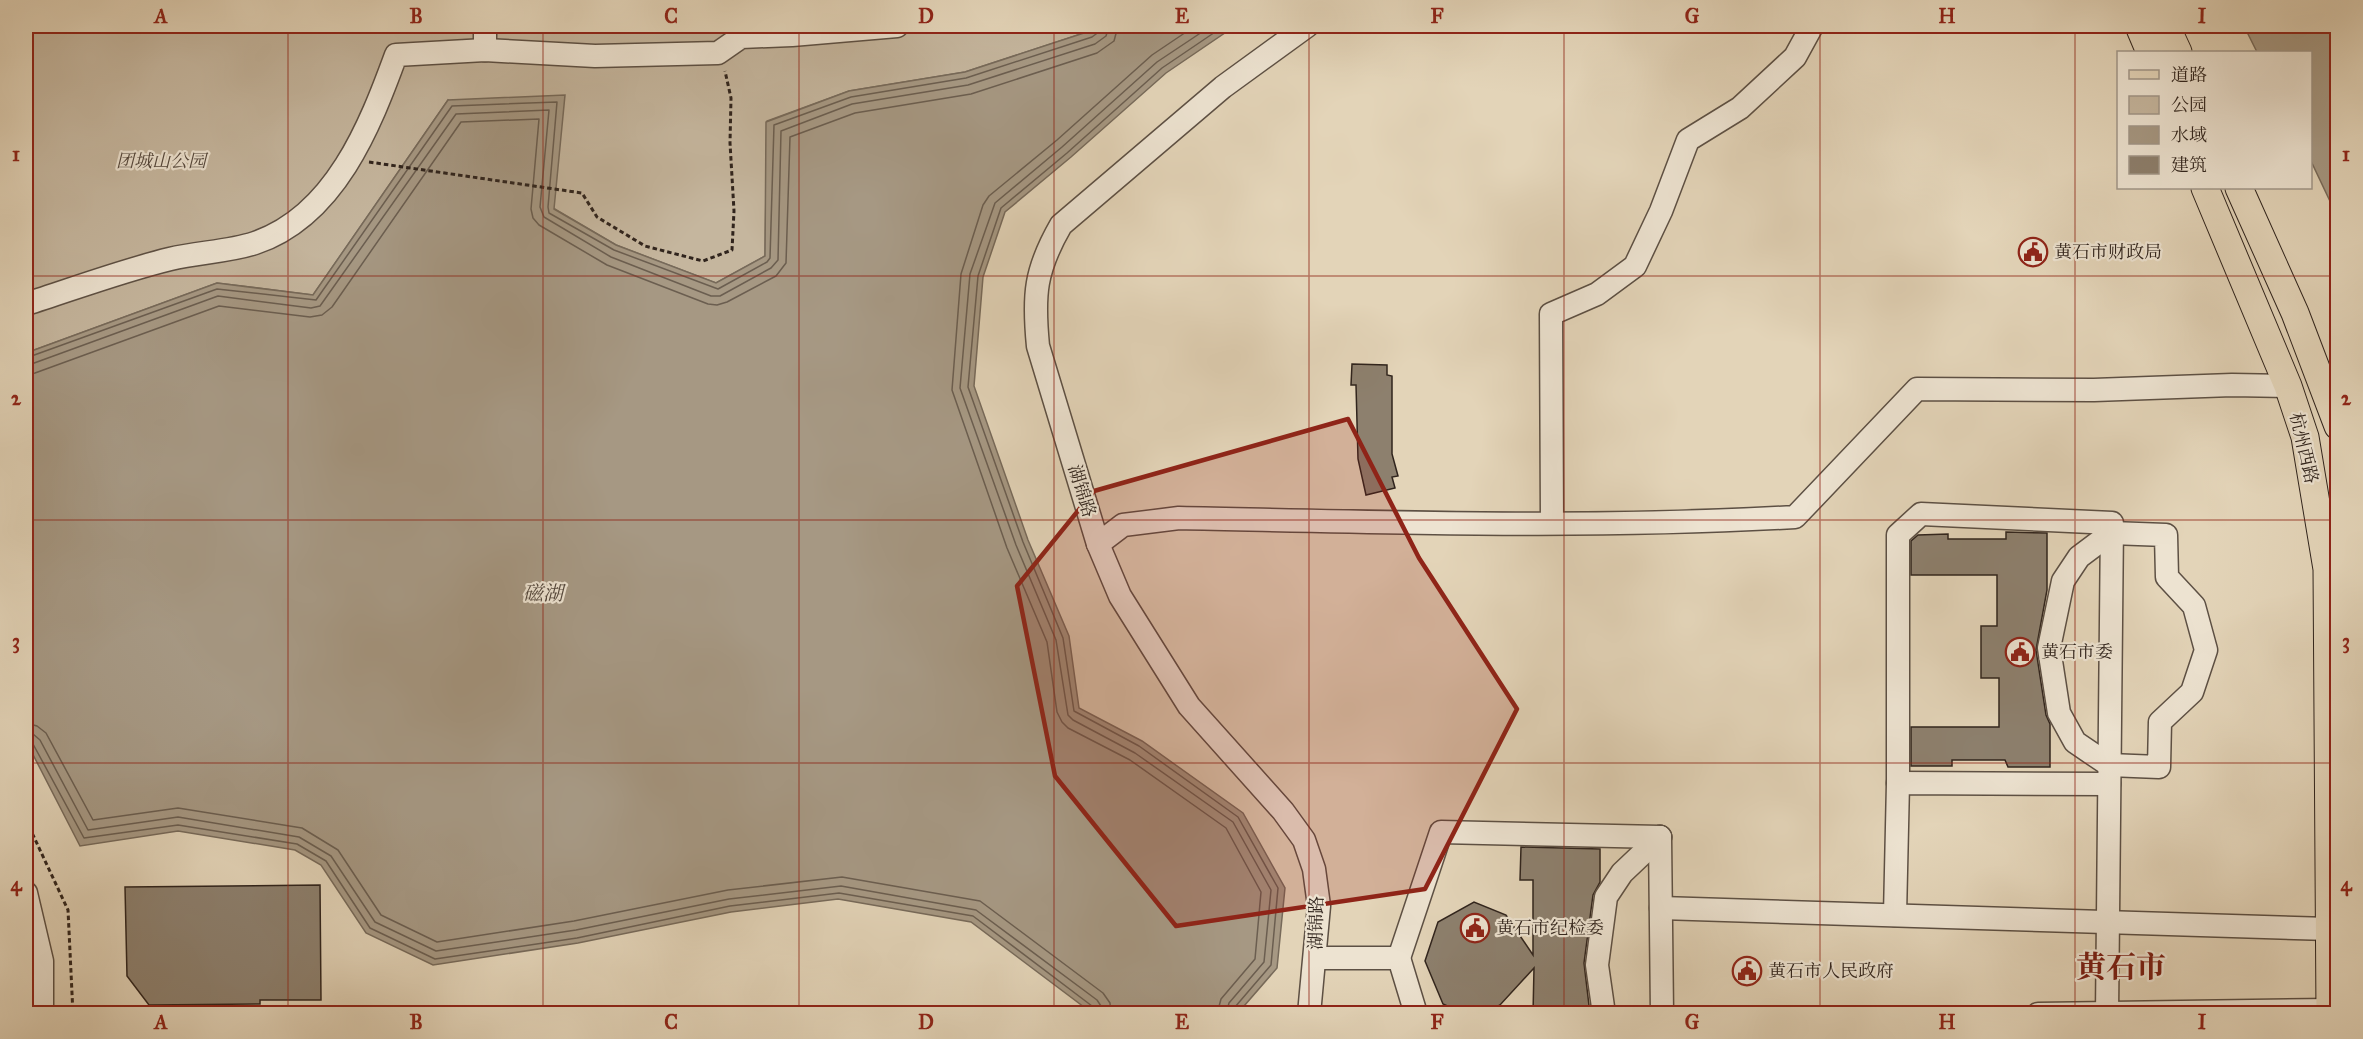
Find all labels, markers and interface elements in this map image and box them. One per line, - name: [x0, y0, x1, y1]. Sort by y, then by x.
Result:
- text: A: [152, 4, 168, 28]
- text: B: [409, 4, 423, 28]
- text: C: [664, 4, 678, 28]
- text: D: [918, 4, 934, 28]
- text: E: [1175, 4, 1190, 28]
- text: F: [1430, 4, 1444, 28]
- text: G: [1685, 4, 1700, 28]
- text: H: [1938, 4, 1956, 28]
- text: I: [2198, 4, 2207, 28]
- legend: [2117, 51, 2312, 189]
- text: 道路: [2171, 64, 2207, 86]
- text: 公园: [2171, 94, 2207, 116]
- text: 水域: [2171, 124, 2207, 146]
- text: 1: [12, 142, 20, 166]
- text: 1: [2342, 142, 2350, 166]
- park label: 团城山公园: [116, 150, 209, 172]
- text: 建筑: [2171, 154, 2207, 176]
- public building icon: 黄石市财政局: [2017, 236, 2049, 268]
- place label: 黄石市财政局: [2054, 241, 2162, 263]
- text: 2: [11, 386, 22, 410]
- text: 2: [2341, 386, 2352, 410]
- street label: 杭州西路: [2285, 410, 2323, 486]
- street label: 湖锦路: [1064, 462, 1100, 520]
- water label: 磁湖: [523, 581, 566, 605]
- text: 3: [12, 629, 20, 654]
- text: 3: [2342, 629, 2350, 654]
- public building icon: 黄石市委: [2004, 636, 2036, 668]
- place label: 黄石市委: [2041, 641, 2113, 663]
- text: 4: [10, 872, 22, 897]
- text: 4: [2340, 872, 2352, 897]
- street label: 湖锦路: [1305, 896, 1327, 950]
- public building icon: 黄石市纪检委: [1459, 912, 1491, 944]
- place label: 黄石市纪检委: [1496, 917, 1604, 939]
- district label: 黄石市: [2076, 949, 2166, 985]
- public building icon: 黄石市人民政府: [1731, 955, 1763, 987]
- place label: 黄石市人民政府: [1768, 960, 1894, 982]
- text: A: [152, 1010, 168, 1034]
- text: B: [409, 1010, 423, 1034]
- text: C: [664, 1010, 678, 1034]
- text: D: [918, 1010, 934, 1034]
- text: E: [1175, 1010, 1190, 1034]
- text: F: [1430, 1010, 1444, 1034]
- text: G: [1685, 1010, 1700, 1034]
- text: H: [1938, 1010, 1956, 1034]
- text: I: [2198, 1010, 2207, 1034]

